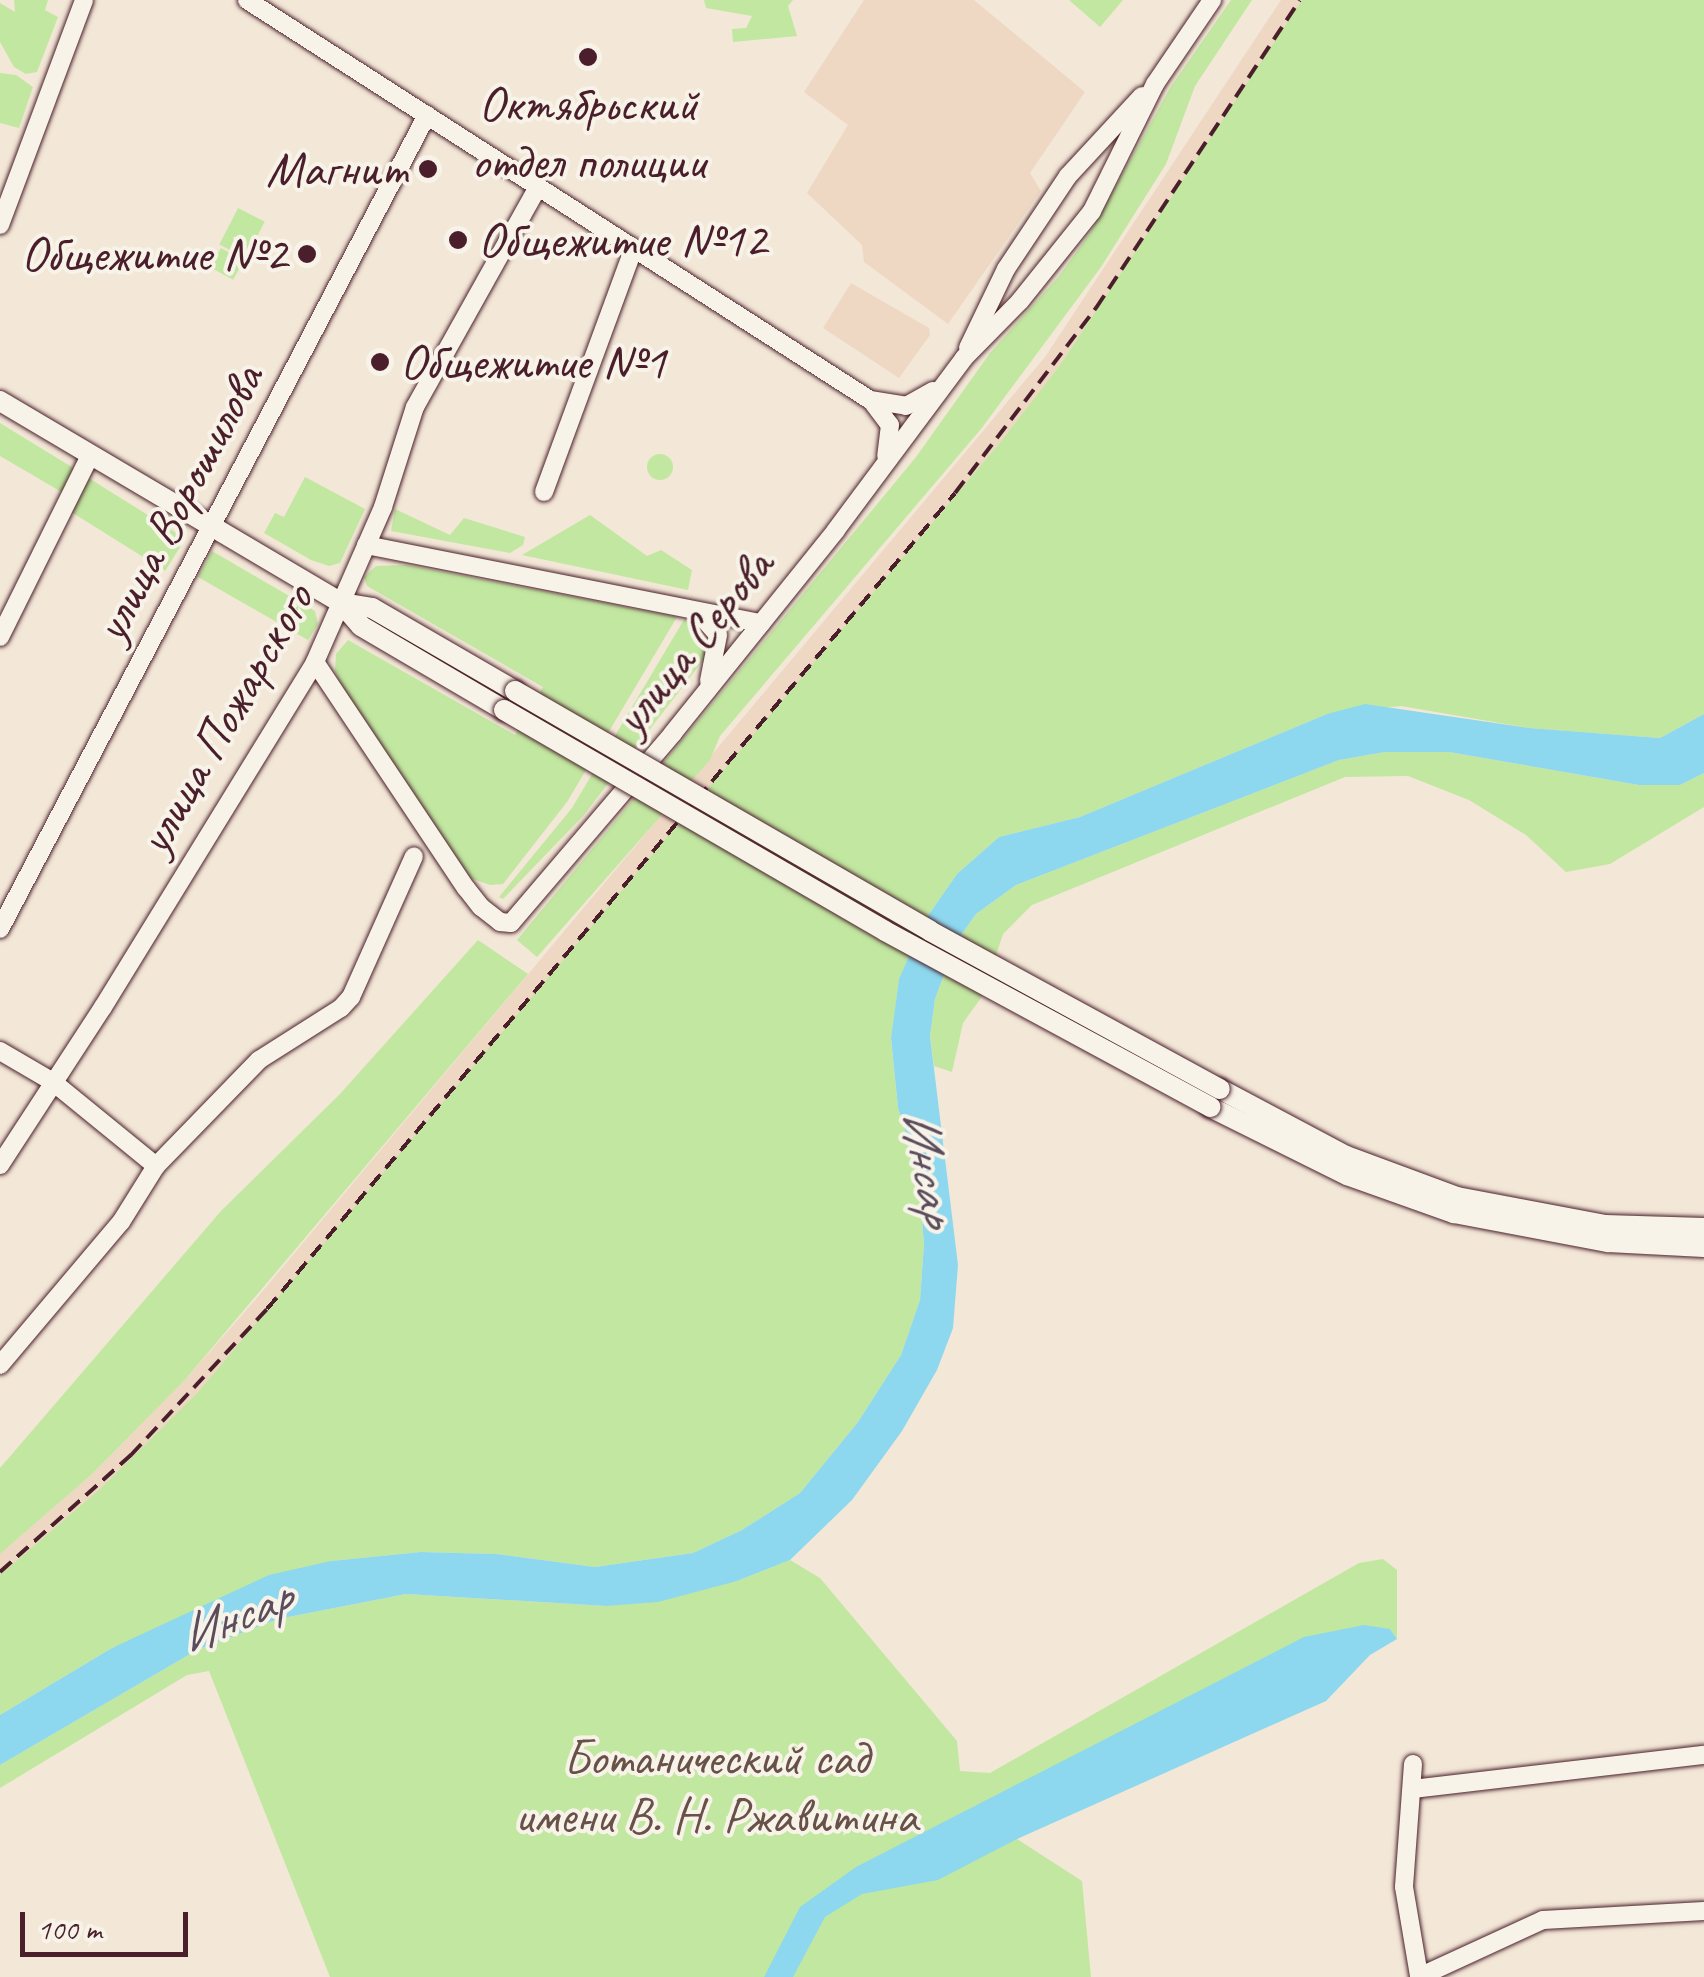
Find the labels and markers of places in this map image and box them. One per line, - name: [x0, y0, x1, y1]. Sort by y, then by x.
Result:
- marker: Октябрьский отдел полиции: [577, 46, 599, 68]
- place label: Октябрьский отдел полиции: [472, 73, 704, 190]
- place label: Магнит: [266, 139, 408, 199]
- marker: Магнит: [417, 158, 439, 180]
- place label: Общежитие №12: [478, 210, 767, 270]
- place label: Общежитие №2: [21, 224, 287, 284]
- marker: Общежитие №12: [447, 229, 469, 251]
- marker: Общежитие №2: [296, 243, 318, 265]
- place label: Общежитие №1: [400, 332, 666, 392]
- marker: Общежитие №1: [369, 351, 391, 373]

